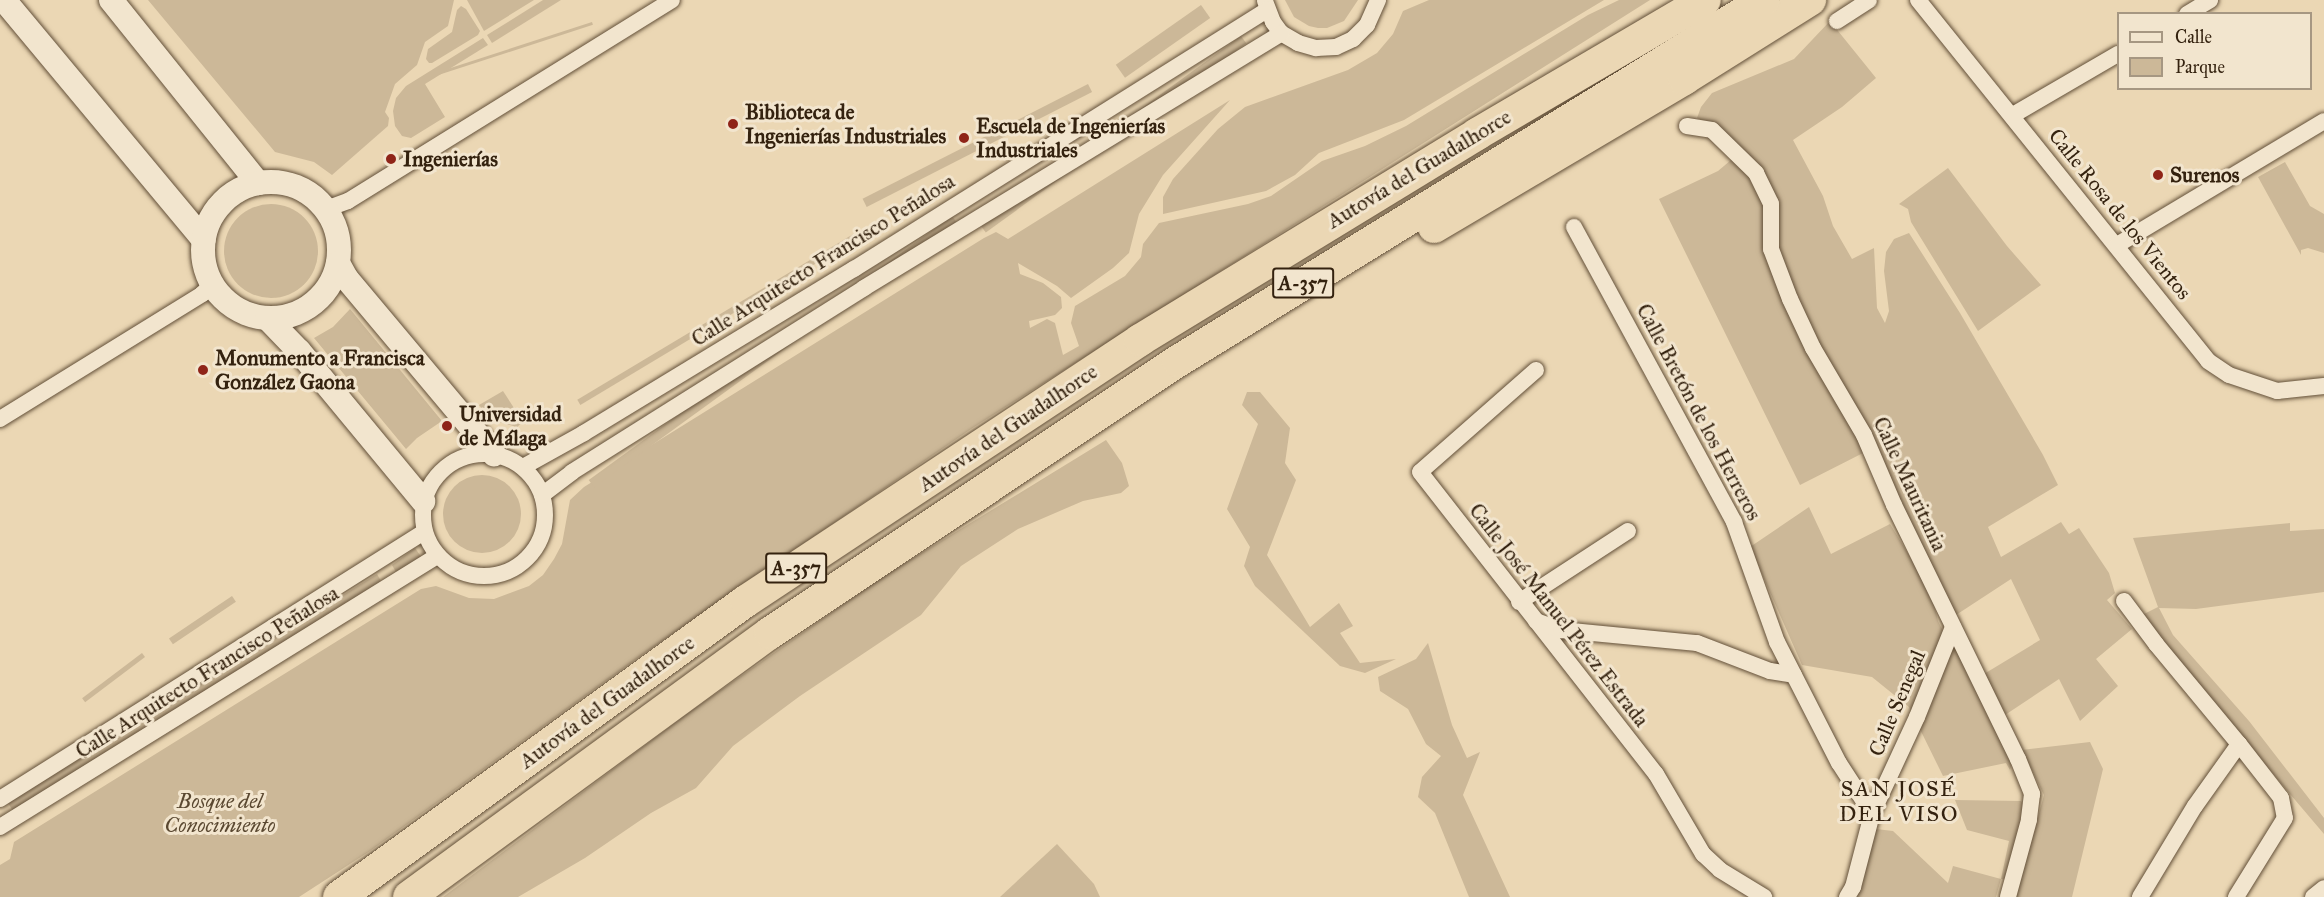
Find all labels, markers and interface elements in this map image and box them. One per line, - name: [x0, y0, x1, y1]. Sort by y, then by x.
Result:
- legend: [2117, 12, 2312, 90]
- text: Calle: [2175, 26, 2212, 48]
- text: Parque: [2175, 56, 2225, 78]
- place label: Biblioteca de Ingenierías Industriales: [745, 99, 946, 149]
- street label: Autovía del Guadalhorce: [1322, 104, 1516, 234]
- place label: Escuela de Ingenierías Industriales: [976, 113, 1165, 163]
- marker: Biblioteca de Ingenierías Industriales: [726, 117, 740, 131]
- street label: Calle Rosa de los Vientos: [2043, 123, 2197, 305]
- marker: Escuela de Ingenierías Industriales: [957, 131, 971, 145]
- place label: Ingenierías: [403, 146, 498, 172]
- marker: Ingenierías: [384, 152, 398, 166]
- place label: Surenos: [2170, 162, 2240, 188]
- street label: Calle Arquitecto Francisco Peñalosa: [687, 168, 959, 352]
- marker: Surenos: [2151, 168, 2165, 182]
- road number: A-357: [1272, 266, 1334, 300]
- street label: Calle Bretón de los Herreros: [1631, 299, 1767, 525]
- place label: Monumento a Francisca González Gaona: [215, 345, 425, 395]
- street label: Autovía del Guadalhorce: [914, 359, 1102, 497]
- marker: Monumento a Francisca González Gaona: [196, 363, 210, 377]
- place label: Universidad de Málaga: [459, 401, 562, 451]
- street label: Calle Mauritania: [1868, 413, 1952, 555]
- marker: Universidad de Málaga: [440, 419, 454, 433]
- street label: Calle José Manuel Pérez Estrada: [1464, 498, 1654, 732]
- road number: A-357: [764, 551, 828, 585]
- street label: Calle Arquitecto Francisco Peñalosa: [71, 580, 343, 764]
- street label: Autovía del Guadalhorce: [515, 630, 699, 774]
- street label: Calle Senegal: [1863, 646, 1931, 760]
- district label: SAN JOSÉ DEL VISO: [1839, 775, 1959, 826]
- park label: Bosque del Conocimiento: [165, 788, 275, 838]

